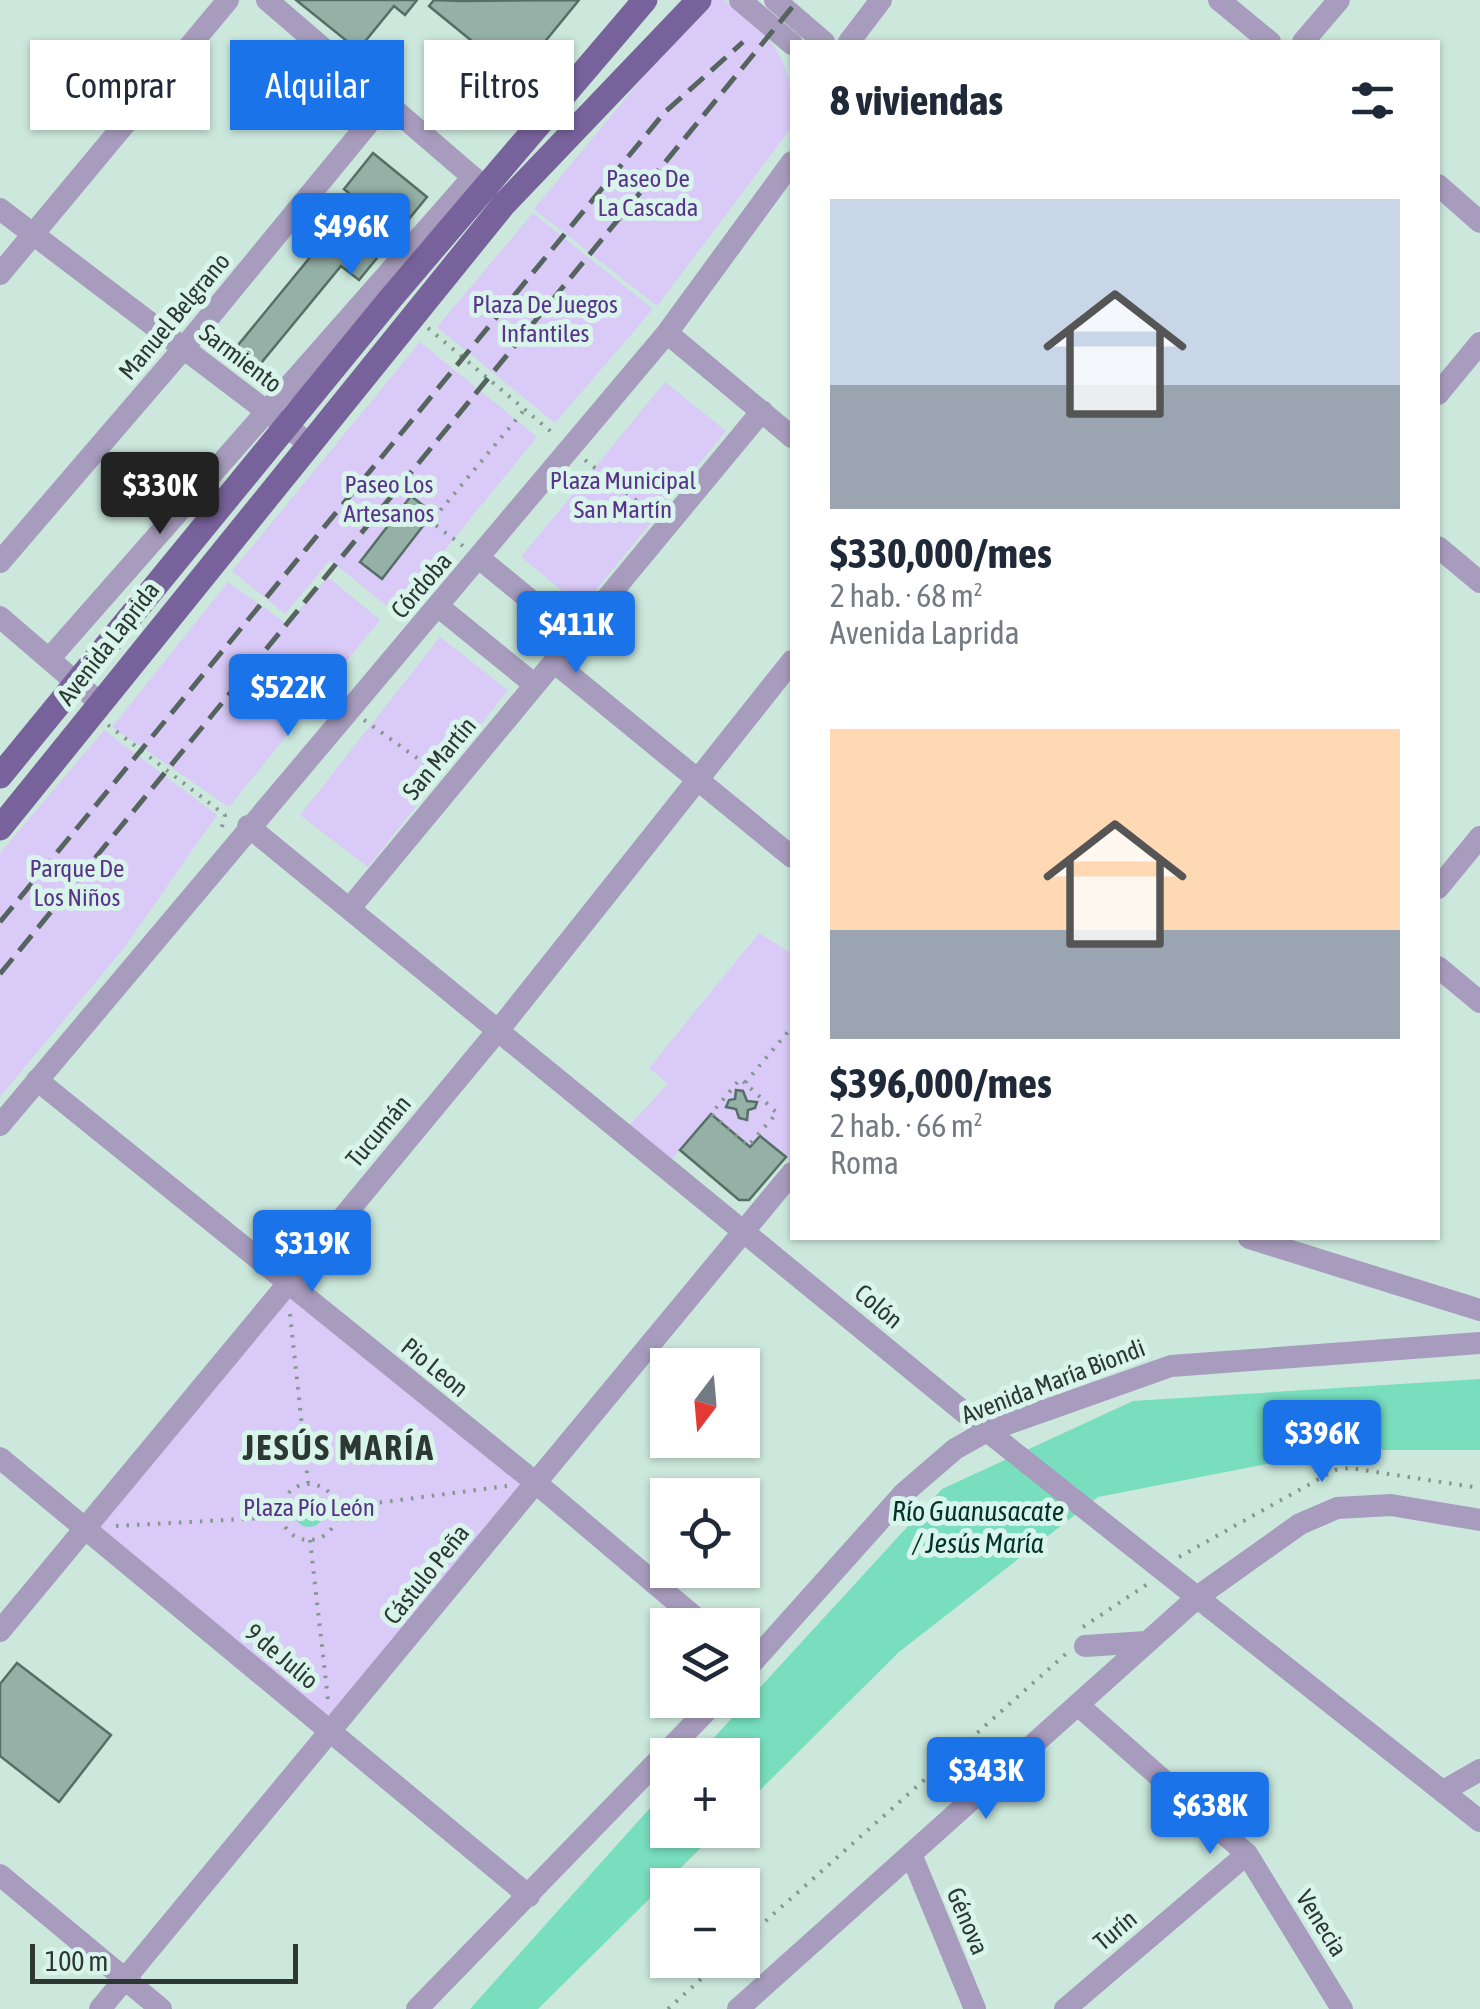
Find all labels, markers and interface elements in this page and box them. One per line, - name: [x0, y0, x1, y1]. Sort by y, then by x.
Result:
- chip: Comprar: [30, 40, 210, 130]
- chip: Alquilar: [230, 40, 404, 130]
- chip: Filtros: [424, 40, 574, 130]
- icon: filters: [1345, 73, 1400, 128]
- text: 8 viviendas: [830, 76, 1003, 124]
- park label: Paseo De La Cascada: [598, 164, 698, 221]
- pin: $496K: [281, 193, 421, 278]
- text: $496K: [314, 207, 388, 244]
- street label: Manuel Belgrano: [113, 247, 235, 385]
- icon: home: [1025, 264, 1205, 444]
- park label: Plaza De Juegos Infantiles: [472, 290, 618, 347]
- street label: Sarmiento: [194, 318, 288, 398]
- pin: $330K: [90, 452, 230, 537]
- text: $330K: [123, 466, 197, 503]
- park label: Plaza Municipal San Martín: [550, 466, 697, 523]
- park label: Paseo Los Artesanos: [344, 470, 435, 527]
- text: $330,000/mes: [830, 529, 1052, 577]
- street label: Córdoba: [385, 547, 457, 623]
- street label: Avenida Laprida: [51, 576, 165, 710]
- text: 2 hab. · 68 m²: [830, 577, 983, 614]
- pin: $411K: [506, 591, 646, 676]
- text: $411K: [539, 605, 613, 642]
- text: Avenida Laprida: [830, 614, 1020, 651]
- pin: $522K: [218, 654, 358, 739]
- text: $522K: [251, 668, 325, 705]
- street label: San Martín: [397, 711, 481, 805]
- icon: home: [1025, 794, 1205, 974]
- park label: Parque De Los Niños: [30, 854, 124, 911]
- text: $396,000/mes: [830, 1059, 1052, 1107]
- street label: Tucumán: [340, 1089, 416, 1173]
- text: 2 hab. · 66 m²: [830, 1107, 983, 1144]
- text: Roma: [830, 1144, 899, 1181]
- pin: $319K: [242, 1210, 382, 1295]
- text: $319K: [275, 1224, 349, 1261]
- street label: Colón: [850, 1278, 908, 1334]
- street label: Pio Leon: [396, 1332, 474, 1402]
- street label: Avenida María Biondi: [957, 1333, 1149, 1429]
- north arrow: [650, 1348, 760, 1458]
- map controls: [650, 1348, 760, 1978]
- pin: $396K: [1252, 1400, 1392, 1485]
- text: $396K: [1285, 1414, 1359, 1451]
- district label: JESÚS MARÍA: [242, 1427, 435, 1467]
- button: locate: [650, 1478, 760, 1588]
- park label: Plaza Pío León: [243, 1493, 375, 1521]
- water label: Río Guanusacate / Jesús María: [892, 1495, 1064, 1559]
- street label: Cástulo Peña: [377, 1519, 475, 1629]
- button: layers: [650, 1608, 760, 1718]
- street label: 9 de Julio: [240, 1618, 324, 1694]
- pin: $343K: [916, 1737, 1056, 1822]
- button: +: [650, 1738, 760, 1848]
- text: $343K: [949, 1751, 1023, 1788]
- pin: $638K: [1140, 1772, 1280, 1857]
- text: $638K: [1173, 1786, 1247, 1823]
- button: −: [650, 1868, 760, 1978]
- street label: Génova: [941, 1883, 995, 1959]
- street label: Venecia: [1291, 1885, 1353, 1961]
- street label: Turín: [1088, 1904, 1142, 1956]
- scale bar: [30, 1939, 298, 1984]
- text: 100 m: [45, 1945, 108, 1977]

